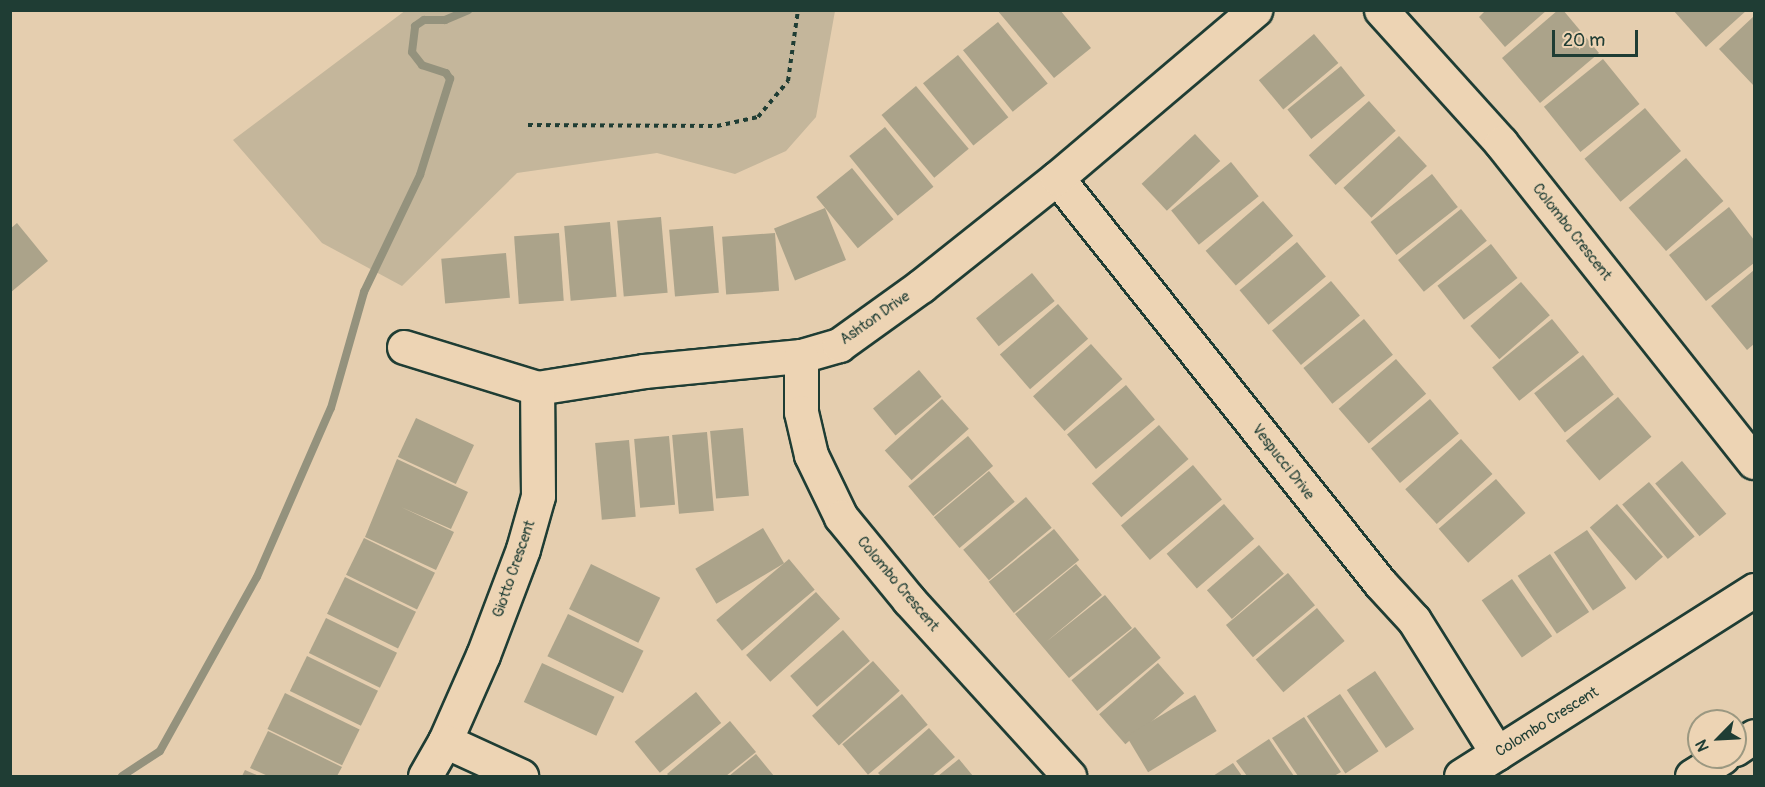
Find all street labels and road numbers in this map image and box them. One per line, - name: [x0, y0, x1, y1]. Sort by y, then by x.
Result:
- street label: Colombo Crescent: [1529, 180, 1615, 284]
- street label: Ashton Drive: [837, 287, 913, 349]
- street label: Vespucci Drive: [1248, 421, 1318, 503]
- street label: Giotto Crescent: [489, 518, 539, 620]
- street label: Colombo Crescent: [853, 533, 943, 635]
- street label: Colombo Crescent: [1492, 683, 1602, 761]

